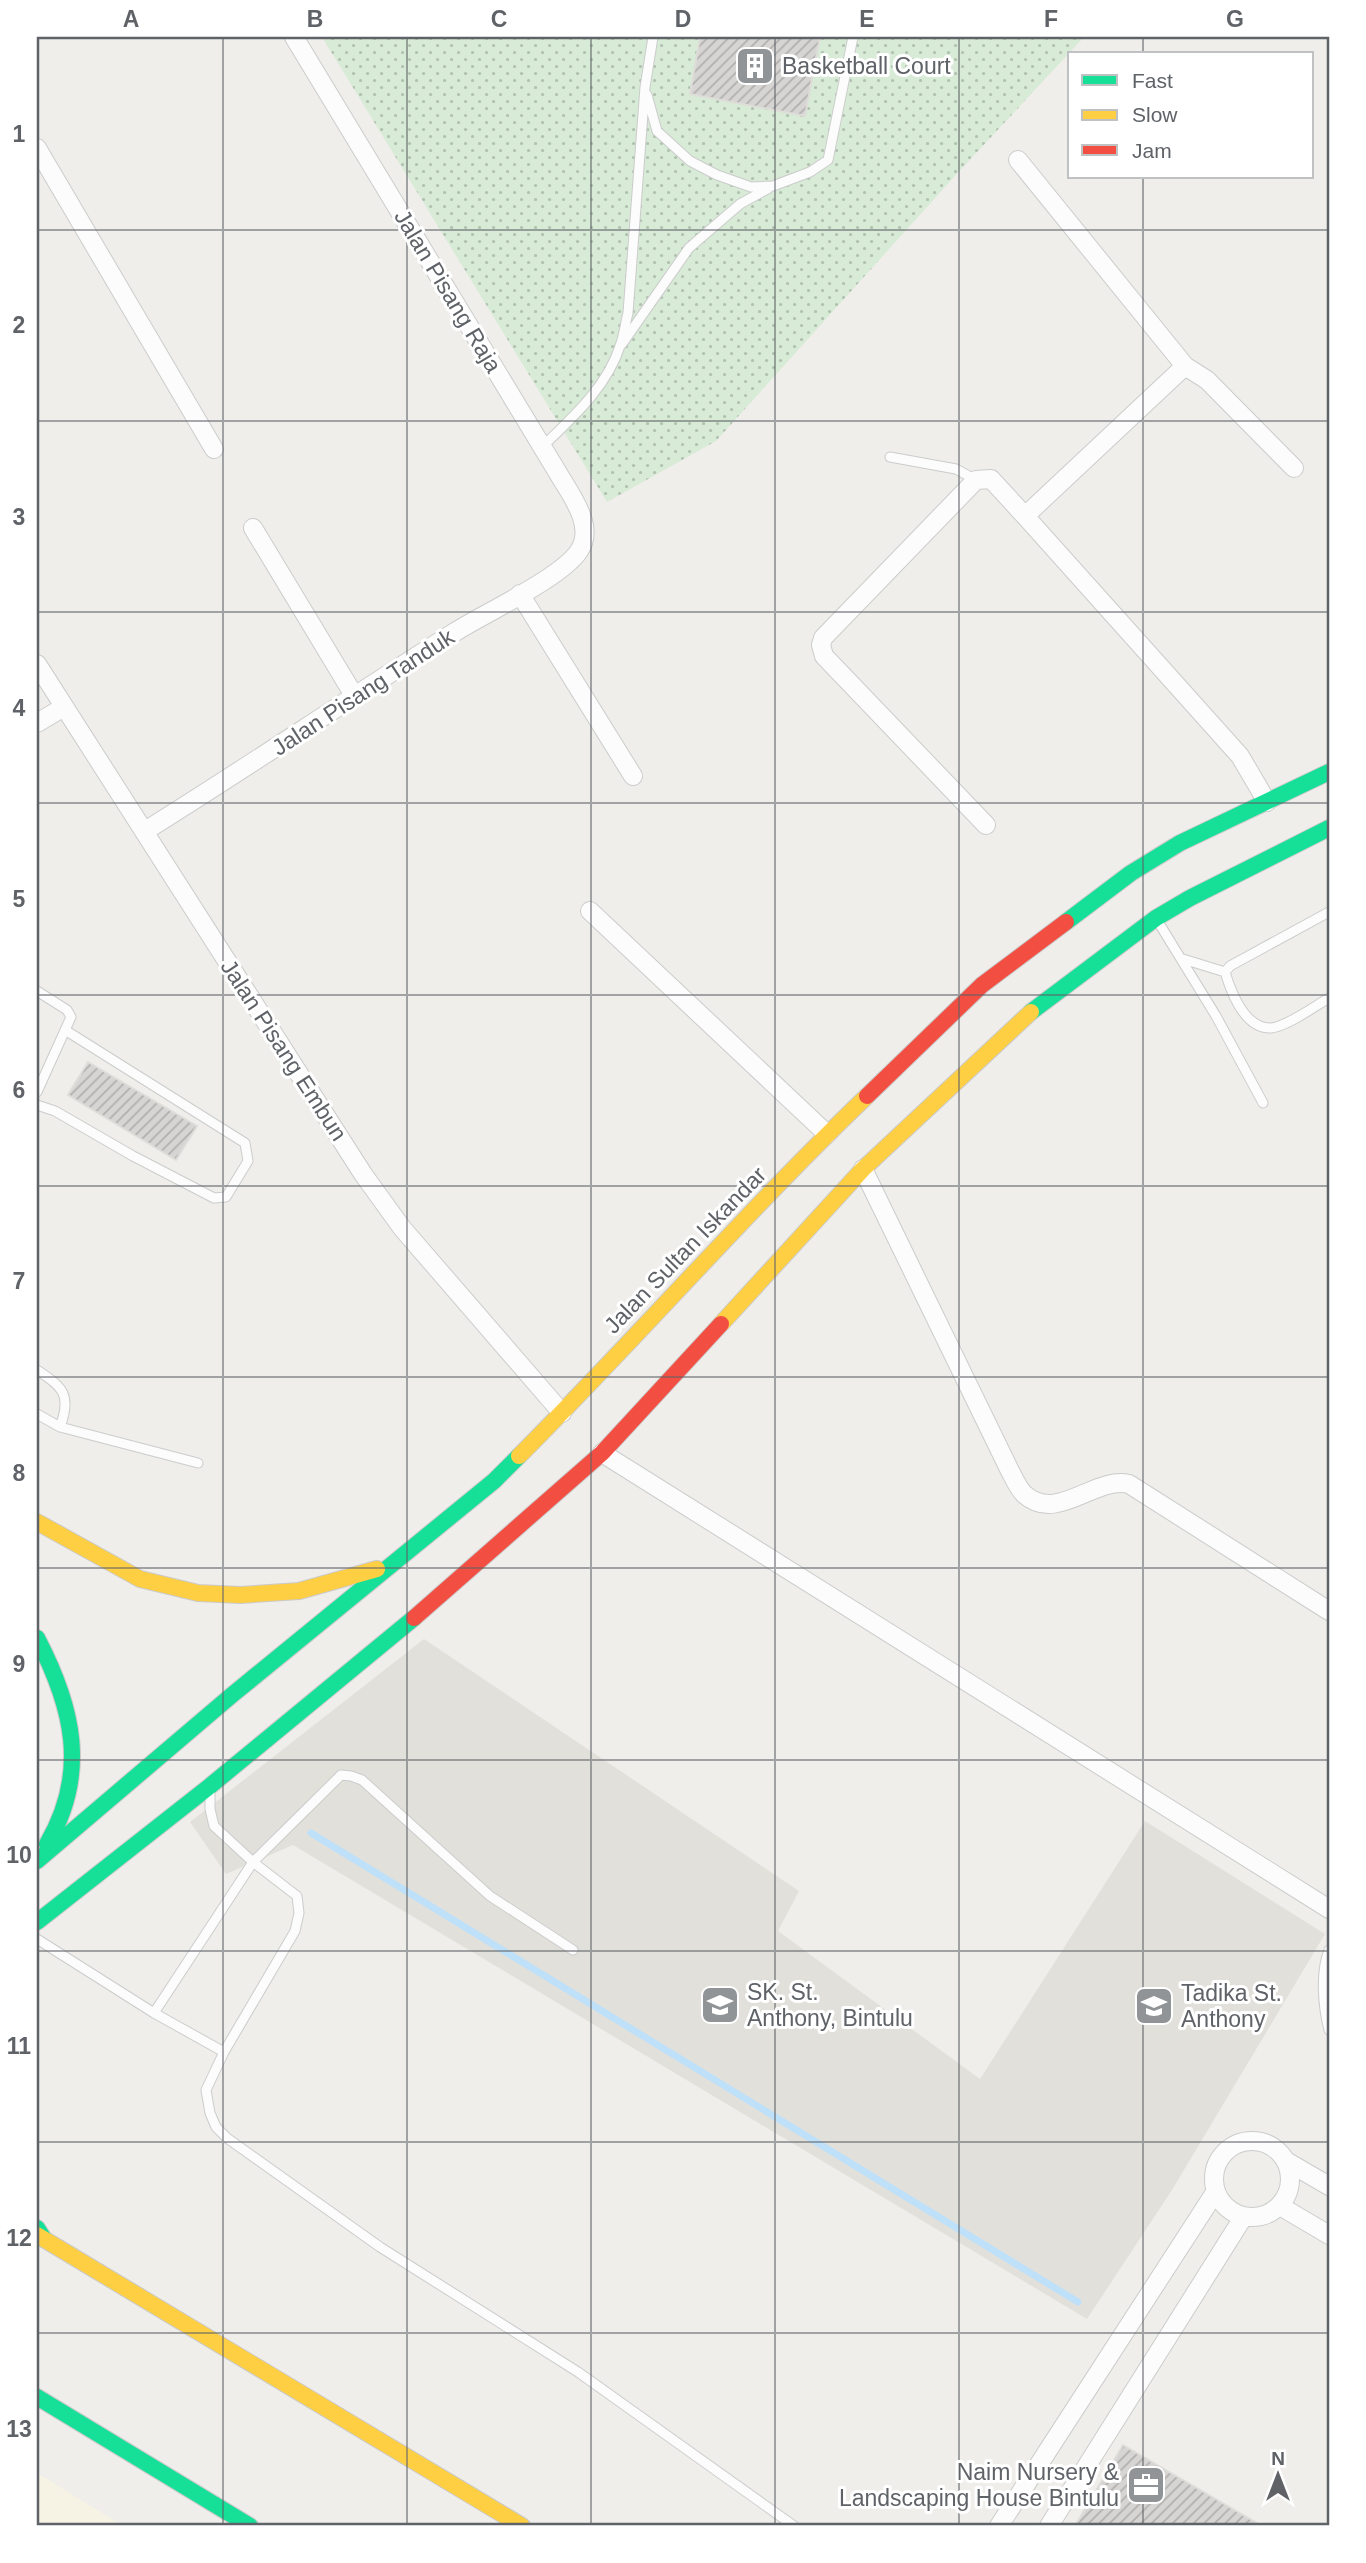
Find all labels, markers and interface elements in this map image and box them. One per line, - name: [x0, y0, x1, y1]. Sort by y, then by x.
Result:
- text: A: [123, 6, 139, 32]
- text: B: [307, 6, 323, 32]
- text: C: [491, 6, 507, 32]
- text: D: [675, 6, 691, 32]
- text: E: [859, 6, 875, 32]
- text: F: [1044, 6, 1058, 32]
- text: G: [1226, 6, 1244, 32]
- building icon: Basketball Court: [734, 45, 776, 87]
- legend: [1068, 52, 1314, 178]
- place label: Basketball Court: [782, 53, 951, 79]
- text: Fast: [1132, 69, 1173, 92]
- text: Slow: [1132, 103, 1178, 126]
- text: 1: [13, 121, 26, 147]
- text: Jam: [1132, 139, 1172, 162]
- street label: Jalan Pisang Raja: [389, 205, 507, 377]
- text: 2: [13, 312, 25, 338]
- text: 3: [13, 504, 25, 530]
- street label: Jalan Pisang Tanduk: [267, 623, 459, 761]
- text: 4: [13, 695, 26, 721]
- text: 5: [13, 886, 26, 912]
- street label: Jalan Pisang Embun: [216, 954, 352, 1146]
- text: 6: [13, 1077, 25, 1103]
- street label: Jalan Sultan Iskandar: [599, 1161, 771, 1339]
- text: 7: [13, 1268, 25, 1294]
- text: 8: [13, 1460, 26, 1486]
- text: 9: [13, 1651, 25, 1677]
- text: 10: [6, 1842, 32, 1868]
- place label: SK. St. Anthony, Bintulu: [747, 1979, 913, 2031]
- place label: Tadika St. Anthony: [1181, 1980, 1282, 2032]
- school or university icon: SK. St. Anthony, Bintulu: [699, 1984, 741, 2026]
- school or university icon: Tadika St. Anthony: [1133, 1985, 1175, 2027]
- text: 11: [7, 2033, 31, 2059]
- text: 12: [6, 2225, 32, 2251]
- text: 13: [6, 2416, 32, 2442]
- north arrow: [1244, 2440, 1314, 2510]
- text: N: [1271, 2448, 1285, 2469]
- place label: Naim Nursery & Landscaping House Bintulu: [839, 2459, 1119, 2511]
- office icon: Naim Nursery & Landscaping House Bintulu: [1125, 2464, 1167, 2506]

